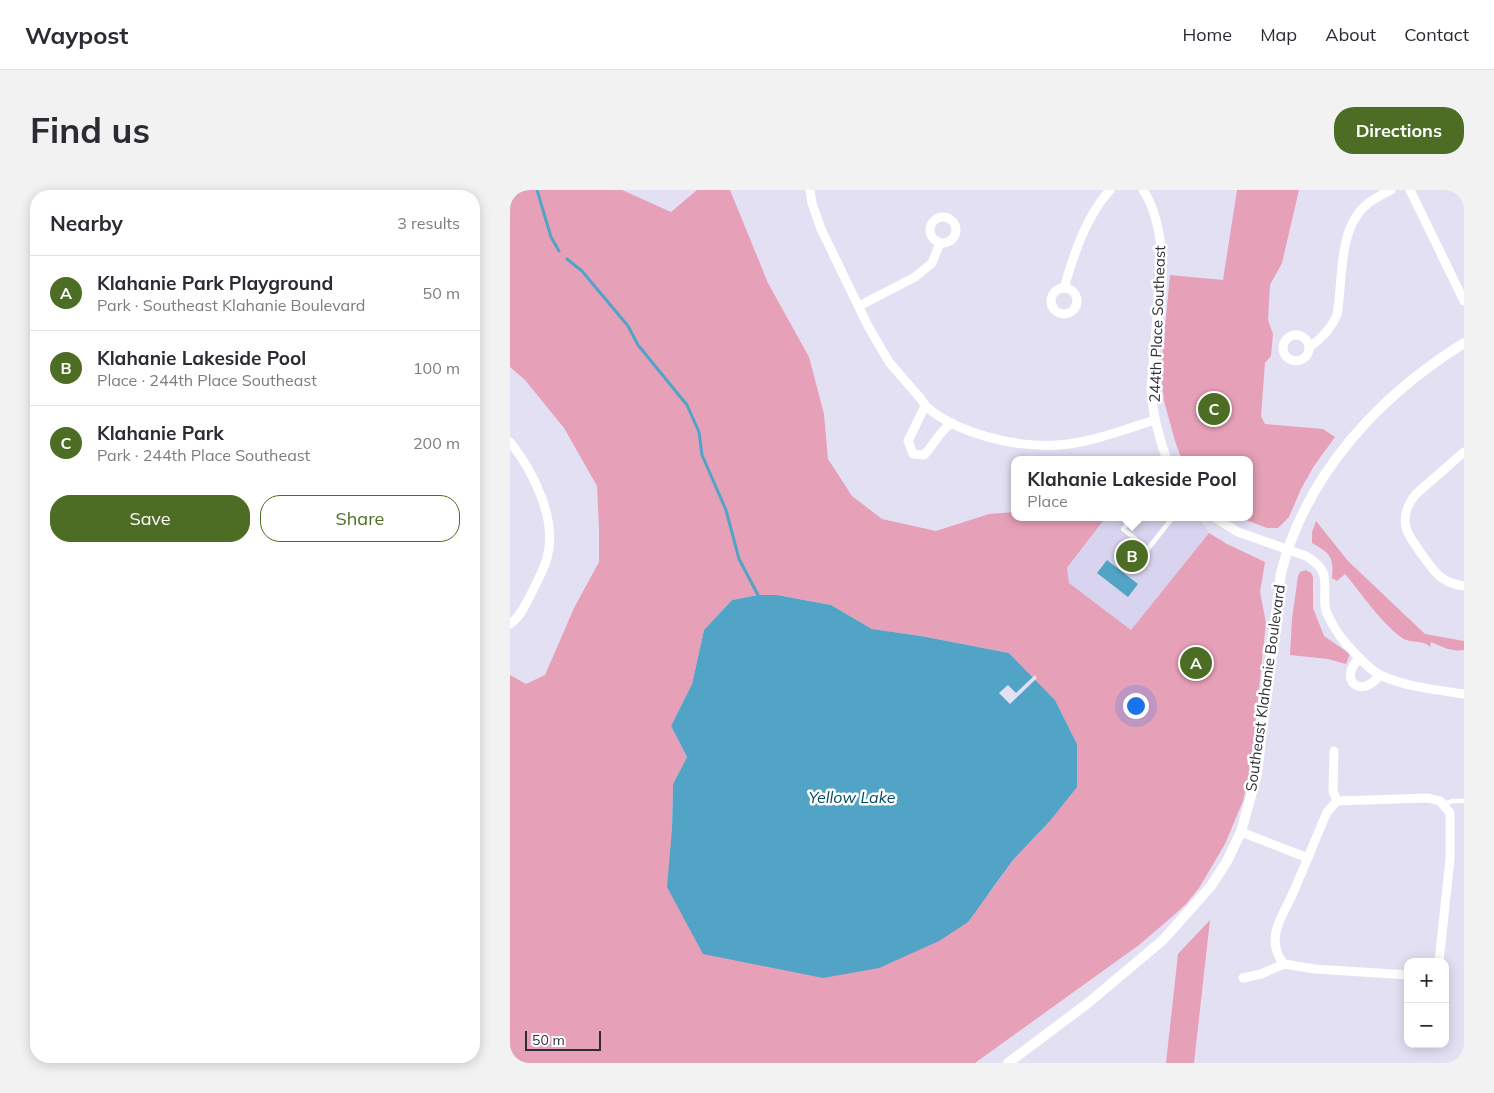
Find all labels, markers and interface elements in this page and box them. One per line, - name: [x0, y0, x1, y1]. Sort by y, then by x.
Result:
- text: Waypost: [25, 20, 128, 50]
- text: Home: [1182, 23, 1232, 46]
- text: Map: [1260, 23, 1297, 46]
- text: About: [1325, 23, 1376, 46]
- text: Contact: [1404, 23, 1469, 46]
- button: Directions: [1334, 107, 1464, 154]
- text: Find us: [30, 108, 150, 152]
- text: Nearby: [50, 210, 123, 236]
- text: 3 results: [397, 213, 460, 233]
- street label: 244th Place Southeast: [1145, 245, 1169, 403]
- text: Klahanie Park Playground: [97, 271, 333, 295]
- text: A: [60, 283, 72, 303]
- text: 50 m: [423, 283, 460, 303]
- text: Park · Southeast Klahanie Boulevard: [97, 295, 365, 315]
- text: Klahanie Lakeside Pool: [97, 346, 306, 370]
- text: B: [60, 358, 72, 378]
- text: 100 m: [413, 358, 460, 378]
- text: Place · 244th Place Southeast: [97, 370, 317, 390]
- pin: C: [1198, 390, 1230, 428]
- text: Klahanie Park: [97, 421, 224, 445]
- text: C: [61, 433, 71, 453]
- text: 200 m: [413, 433, 460, 453]
- text: Park · 244th Place Southeast: [97, 445, 310, 465]
- popup: [1011, 456, 1253, 521]
- text: Klahanie Lakeside Pool: [1027, 467, 1237, 491]
- text: Place: [1027, 491, 1068, 511]
- button: Save: [50, 495, 250, 542]
- button: Share: [260, 495, 460, 542]
- pin: B: [1116, 537, 1148, 575]
- street label: Southeast Klahanie Boulevard: [1241, 583, 1289, 793]
- pin: A: [1180, 644, 1212, 682]
- your location: [1123, 693, 1149, 719]
- water label: Yellow Lake: [809, 787, 896, 807]
- map controls: [1404, 958, 1449, 1048]
- button: +: [1404, 958, 1449, 1003]
- button: −: [1404, 1003, 1449, 1048]
- scale bar: [525, 1028, 601, 1051]
- text: 50 m: [532, 1031, 565, 1049]

